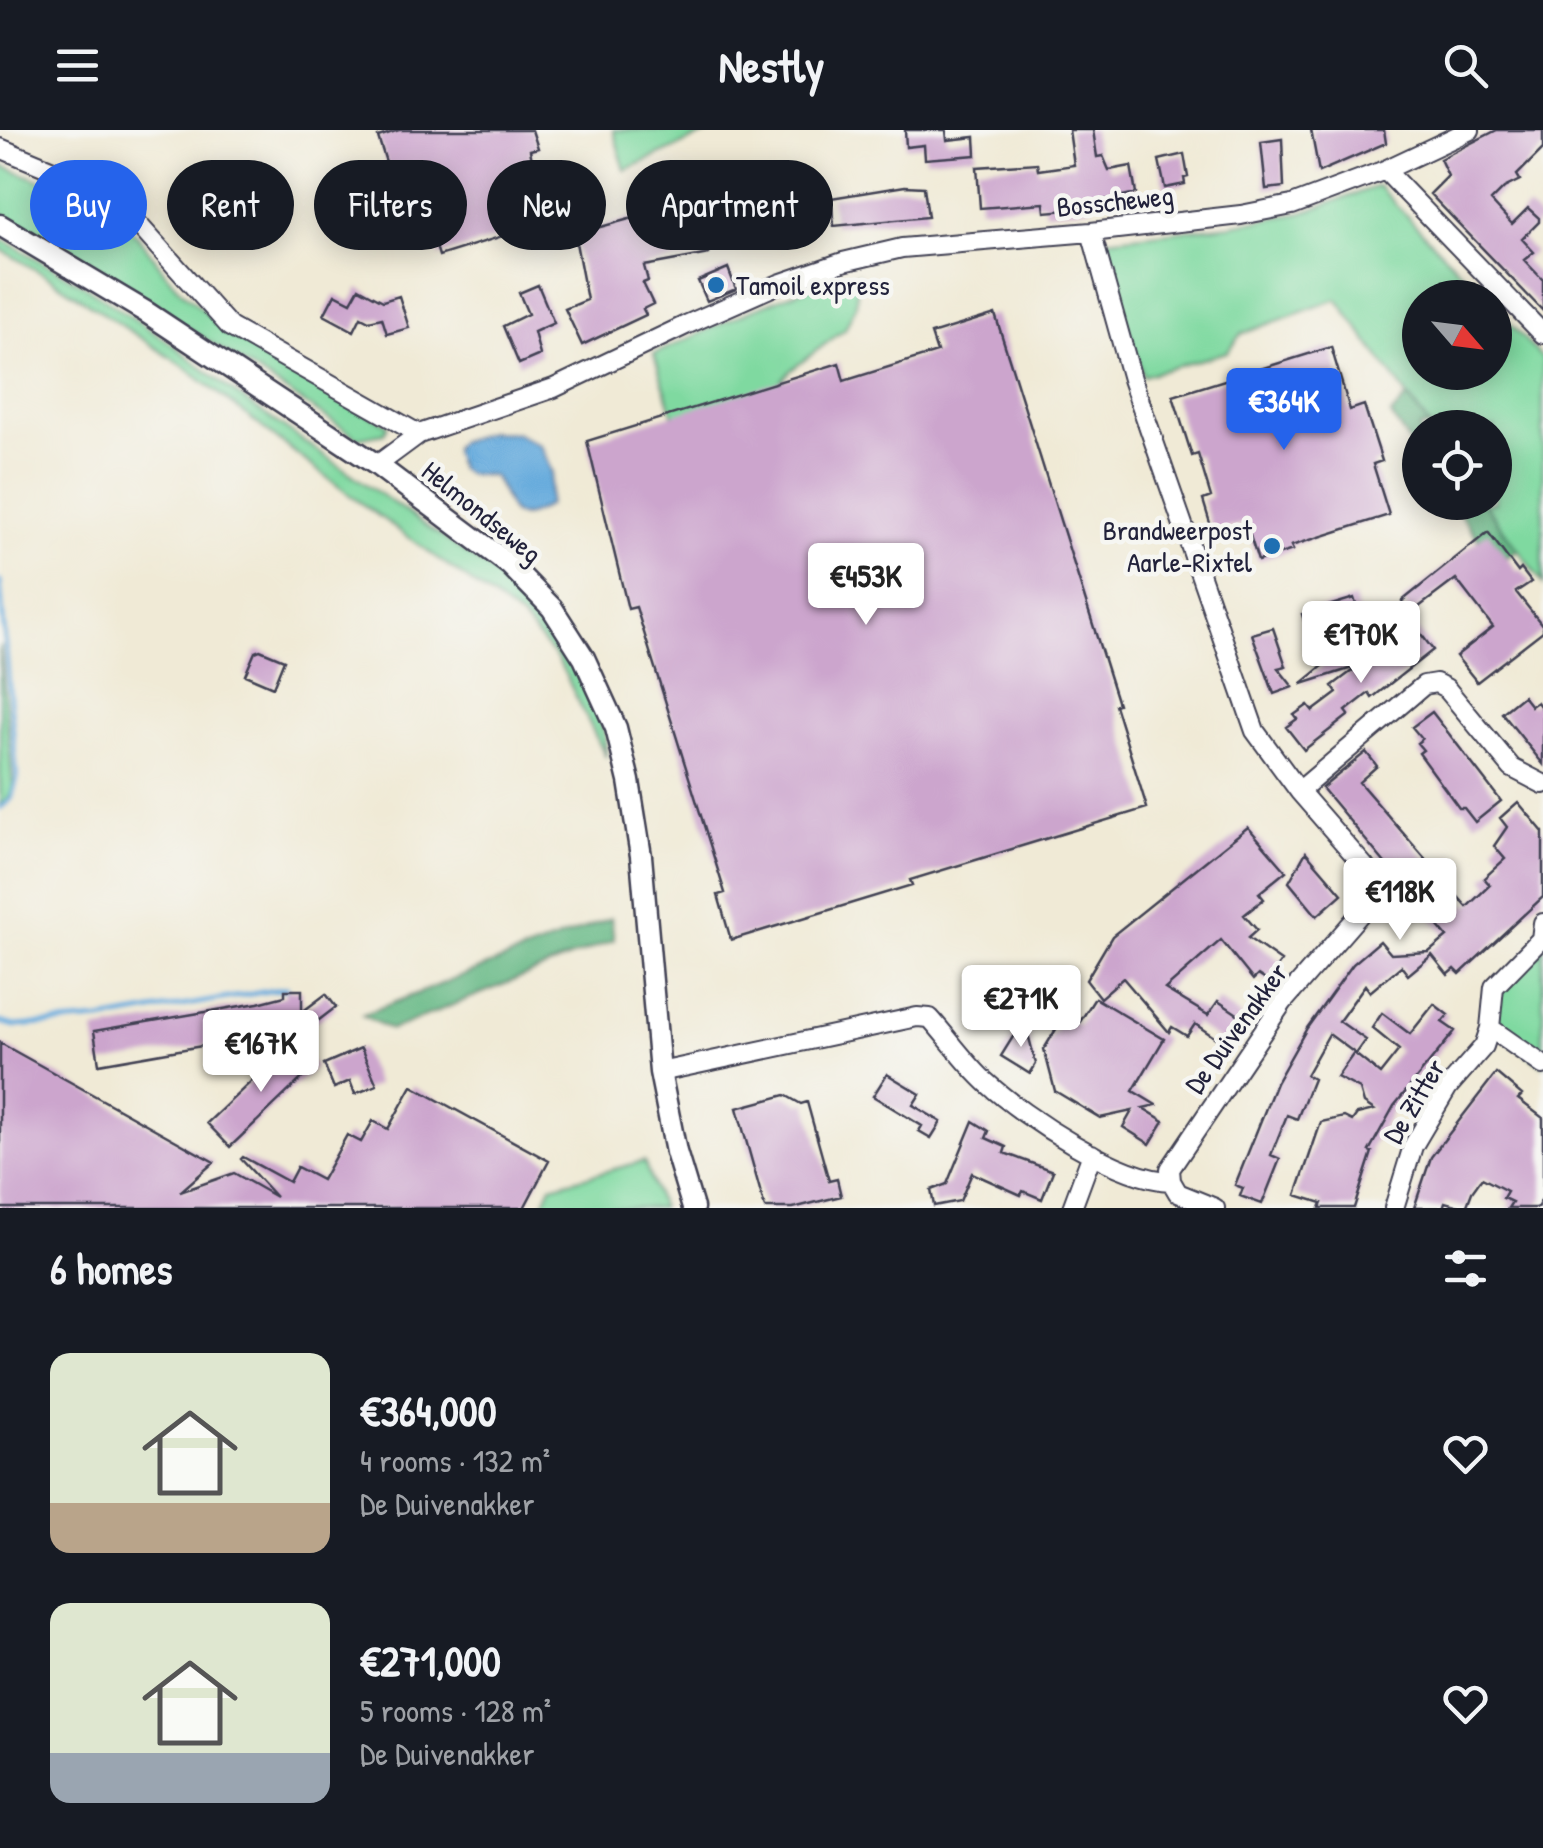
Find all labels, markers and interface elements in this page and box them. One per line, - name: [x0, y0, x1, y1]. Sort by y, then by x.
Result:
- text: Nestly: [719, 35, 824, 96]
- icon: menu: [50, 38, 105, 93]
- icon: search: [1438, 38, 1493, 93]
- chip: Buy: [30, 160, 147, 250]
- chip: Rent: [167, 160, 294, 250]
- chip: Filters: [314, 160, 467, 250]
- chip: New: [487, 160, 606, 250]
- chip: Apartment: [626, 160, 833, 250]
- street label: Bosscheweg: [1055, 176, 1175, 226]
- place label: Tamoil express: [736, 266, 890, 304]
- marker: Tamoil express: [705, 274, 727, 296]
- north arrow: [1402, 280, 1512, 390]
- map controls: [1402, 280, 1512, 520]
- pin: €364K: [1214, 368, 1354, 453]
- text: €364K: [1248, 379, 1320, 422]
- button: locate: [1402, 410, 1512, 520]
- street label: Helmondseweg: [414, 452, 550, 572]
- place label: Brandweerpost Aarle-Rixtel: [1103, 511, 1253, 581]
- marker: Brandweerpost Aarle-Rixtel: [1261, 535, 1283, 557]
- pin: €453K: [796, 543, 936, 628]
- text: €453K: [830, 554, 902, 597]
- pin: €170K: [1291, 601, 1431, 686]
- text: €170K: [1324, 612, 1398, 655]
- pin: €118K: [1330, 858, 1470, 943]
- text: €118K: [1365, 869, 1435, 912]
- street label: De Duivenakker: [1176, 955, 1296, 1101]
- pin: €271K: [951, 965, 1091, 1050]
- text: €271K: [984, 976, 1058, 1019]
- pin: €167K: [191, 1010, 331, 1095]
- text: €167K: [225, 1021, 297, 1064]
- street label: De Zitter: [1374, 1051, 1454, 1150]
- text: 6 homes: [50, 1240, 172, 1297]
- icon: filters: [1438, 1241, 1493, 1296]
- text: €364,000: [360, 1382, 496, 1439]
- icon: home: [130, 1393, 250, 1513]
- icon: heart: [1438, 1426, 1493, 1481]
- text: 4 rooms · 132 m²: [360, 1439, 550, 1482]
- text: De Duivenakker: [360, 1482, 535, 1525]
- text: €271,000: [360, 1632, 501, 1689]
- icon: home: [130, 1643, 250, 1763]
- icon: heart: [1438, 1676, 1493, 1731]
- text: 5 rooms · 128 m²: [360, 1689, 551, 1732]
- text: De Duivenakker: [360, 1732, 535, 1775]

